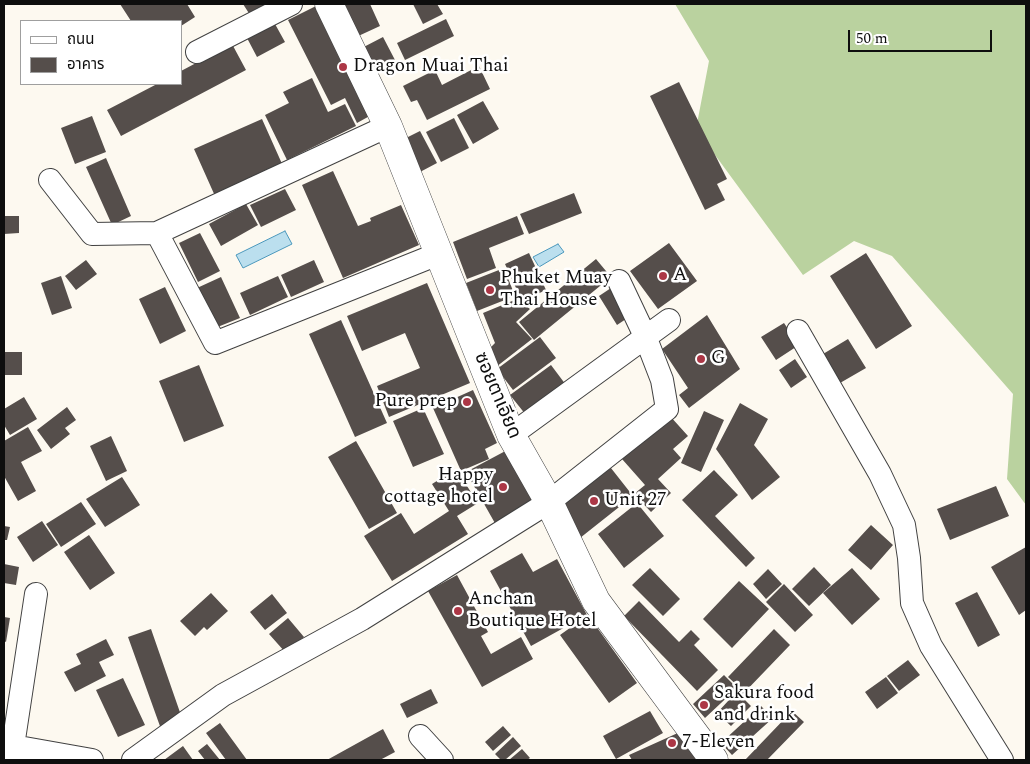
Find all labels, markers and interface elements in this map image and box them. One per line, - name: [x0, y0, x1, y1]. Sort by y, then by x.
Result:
- legend: [20, 20, 182, 85]
- scale bar: [850, 20, 994, 52]
- text: 50 m: [856, 27, 888, 50]
- text: ถนน: [67, 28, 94, 51]
- text: อาคาร: [67, 53, 104, 76]
- place label: Dragon Muai Thai: [353, 56, 509, 78]
- marker: Dragon Muai Thai: [337, 61, 349, 73]
- place label: A: [673, 265, 687, 287]
- place label: Phuket Muay Thai House: [500, 268, 612, 312]
- marker: A: [657, 270, 669, 282]
- marker: Phuket Muay Thai House: [484, 284, 496, 296]
- place label: G: [711, 348, 726, 370]
- street label: ซอยตาเอียด: [468, 349, 524, 443]
- marker: G: [695, 353, 707, 365]
- place label: Pure prep: [374, 391, 457, 413]
- marker: Pure prep: [461, 396, 473, 408]
- place label: Happy cottage hotel: [384, 465, 493, 509]
- marker: Happy cottage hotel: [497, 481, 509, 493]
- place label: Unit 27: [604, 490, 666, 512]
- marker: Unit 27: [588, 495, 600, 507]
- place label: Anchan Boutique Hotel: [468, 589, 597, 633]
- marker: Anchan Boutique Hotel: [452, 605, 464, 617]
- place label: Sakura food and drink: [714, 683, 814, 727]
- marker: Sakura food and drink: [698, 699, 710, 711]
- place label: 7-Eleven: [682, 732, 755, 754]
- marker: 7-Eleven: [666, 737, 678, 749]

